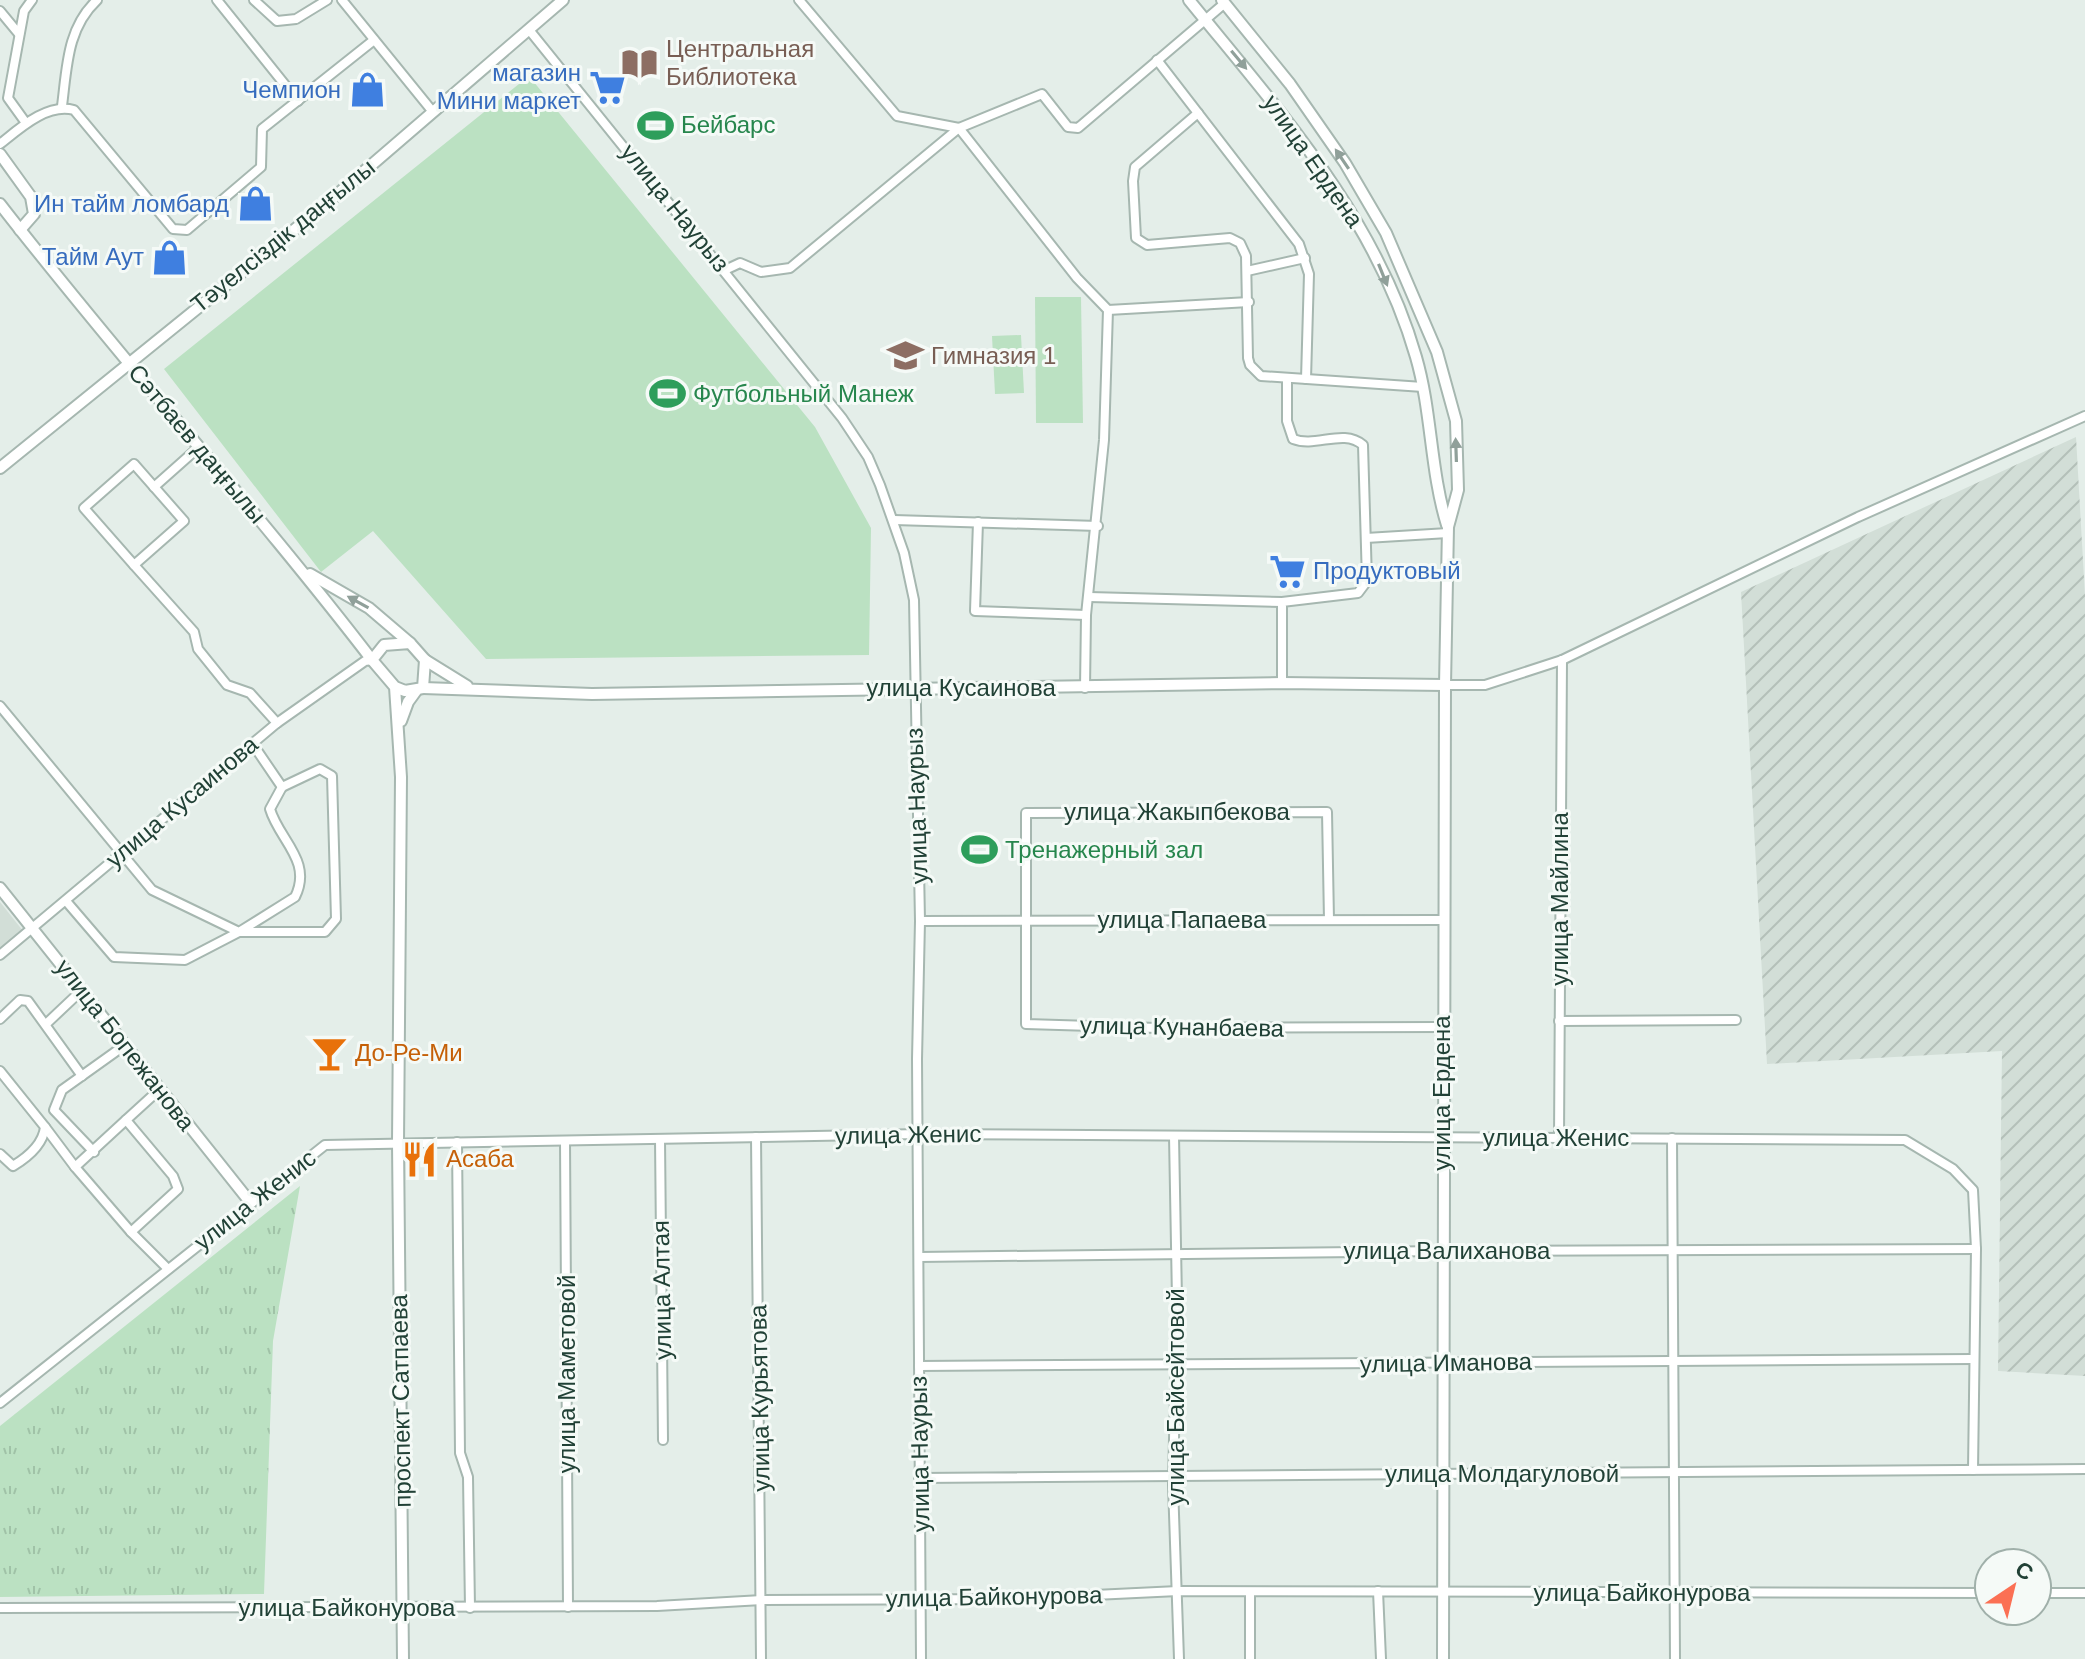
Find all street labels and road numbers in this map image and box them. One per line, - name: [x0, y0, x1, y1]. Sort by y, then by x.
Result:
- street label: улица Ердена: [1258, 89, 1369, 233]
- street label: улица Наурыз: [616, 138, 735, 277]
- street label: Тәуелсіздік даңғылы: [185, 153, 380, 318]
- street label: Сәтбаев даңғылы: [123, 359, 272, 529]
- street label: улица Кусаинова: [866, 674, 1056, 701]
- street label: улица Наурыз: [900, 727, 933, 885]
- street label: улица Кусаинова: [100, 730, 263, 873]
- street label: улица Жакыпбекова: [1064, 798, 1291, 825]
- street label: улица Майлина: [1546, 812, 1573, 986]
- street label: улица Папаева: [1098, 906, 1267, 933]
- street label: улица Бопежанова: [50, 954, 201, 1136]
- street label: улица Кунанбаева: [1080, 1011, 1285, 1042]
- street label: улица Ердена: [1428, 1015, 1455, 1171]
- street label: улица Женис: [835, 1120, 981, 1149]
- street label: улица Женис: [1483, 1124, 1629, 1151]
- street label: улица Женис: [189, 1144, 321, 1255]
- street label: улица Алтая: [647, 1220, 676, 1360]
- street label: улица Валиханова: [1344, 1237, 1551, 1264]
- street label: улица Маметовой: [553, 1275, 580, 1473]
- street label: улица Байсейтовой: [1162, 1288, 1189, 1506]
- street label: проспект Сатпаева: [385, 1293, 416, 1508]
- street label: улица Курьятова: [744, 1304, 775, 1492]
- street label: улица Иманова: [1360, 1347, 1533, 1378]
- street label: улица Наурыз: [905, 1376, 934, 1532]
- street label: улица Молдагуловой: [1385, 1460, 1619, 1487]
- street label: улица Байконурова: [1534, 1579, 1751, 1606]
- street label: улица Байконурова: [885, 1581, 1103, 1612]
- street label: улица Байконурова: [239, 1594, 456, 1621]

